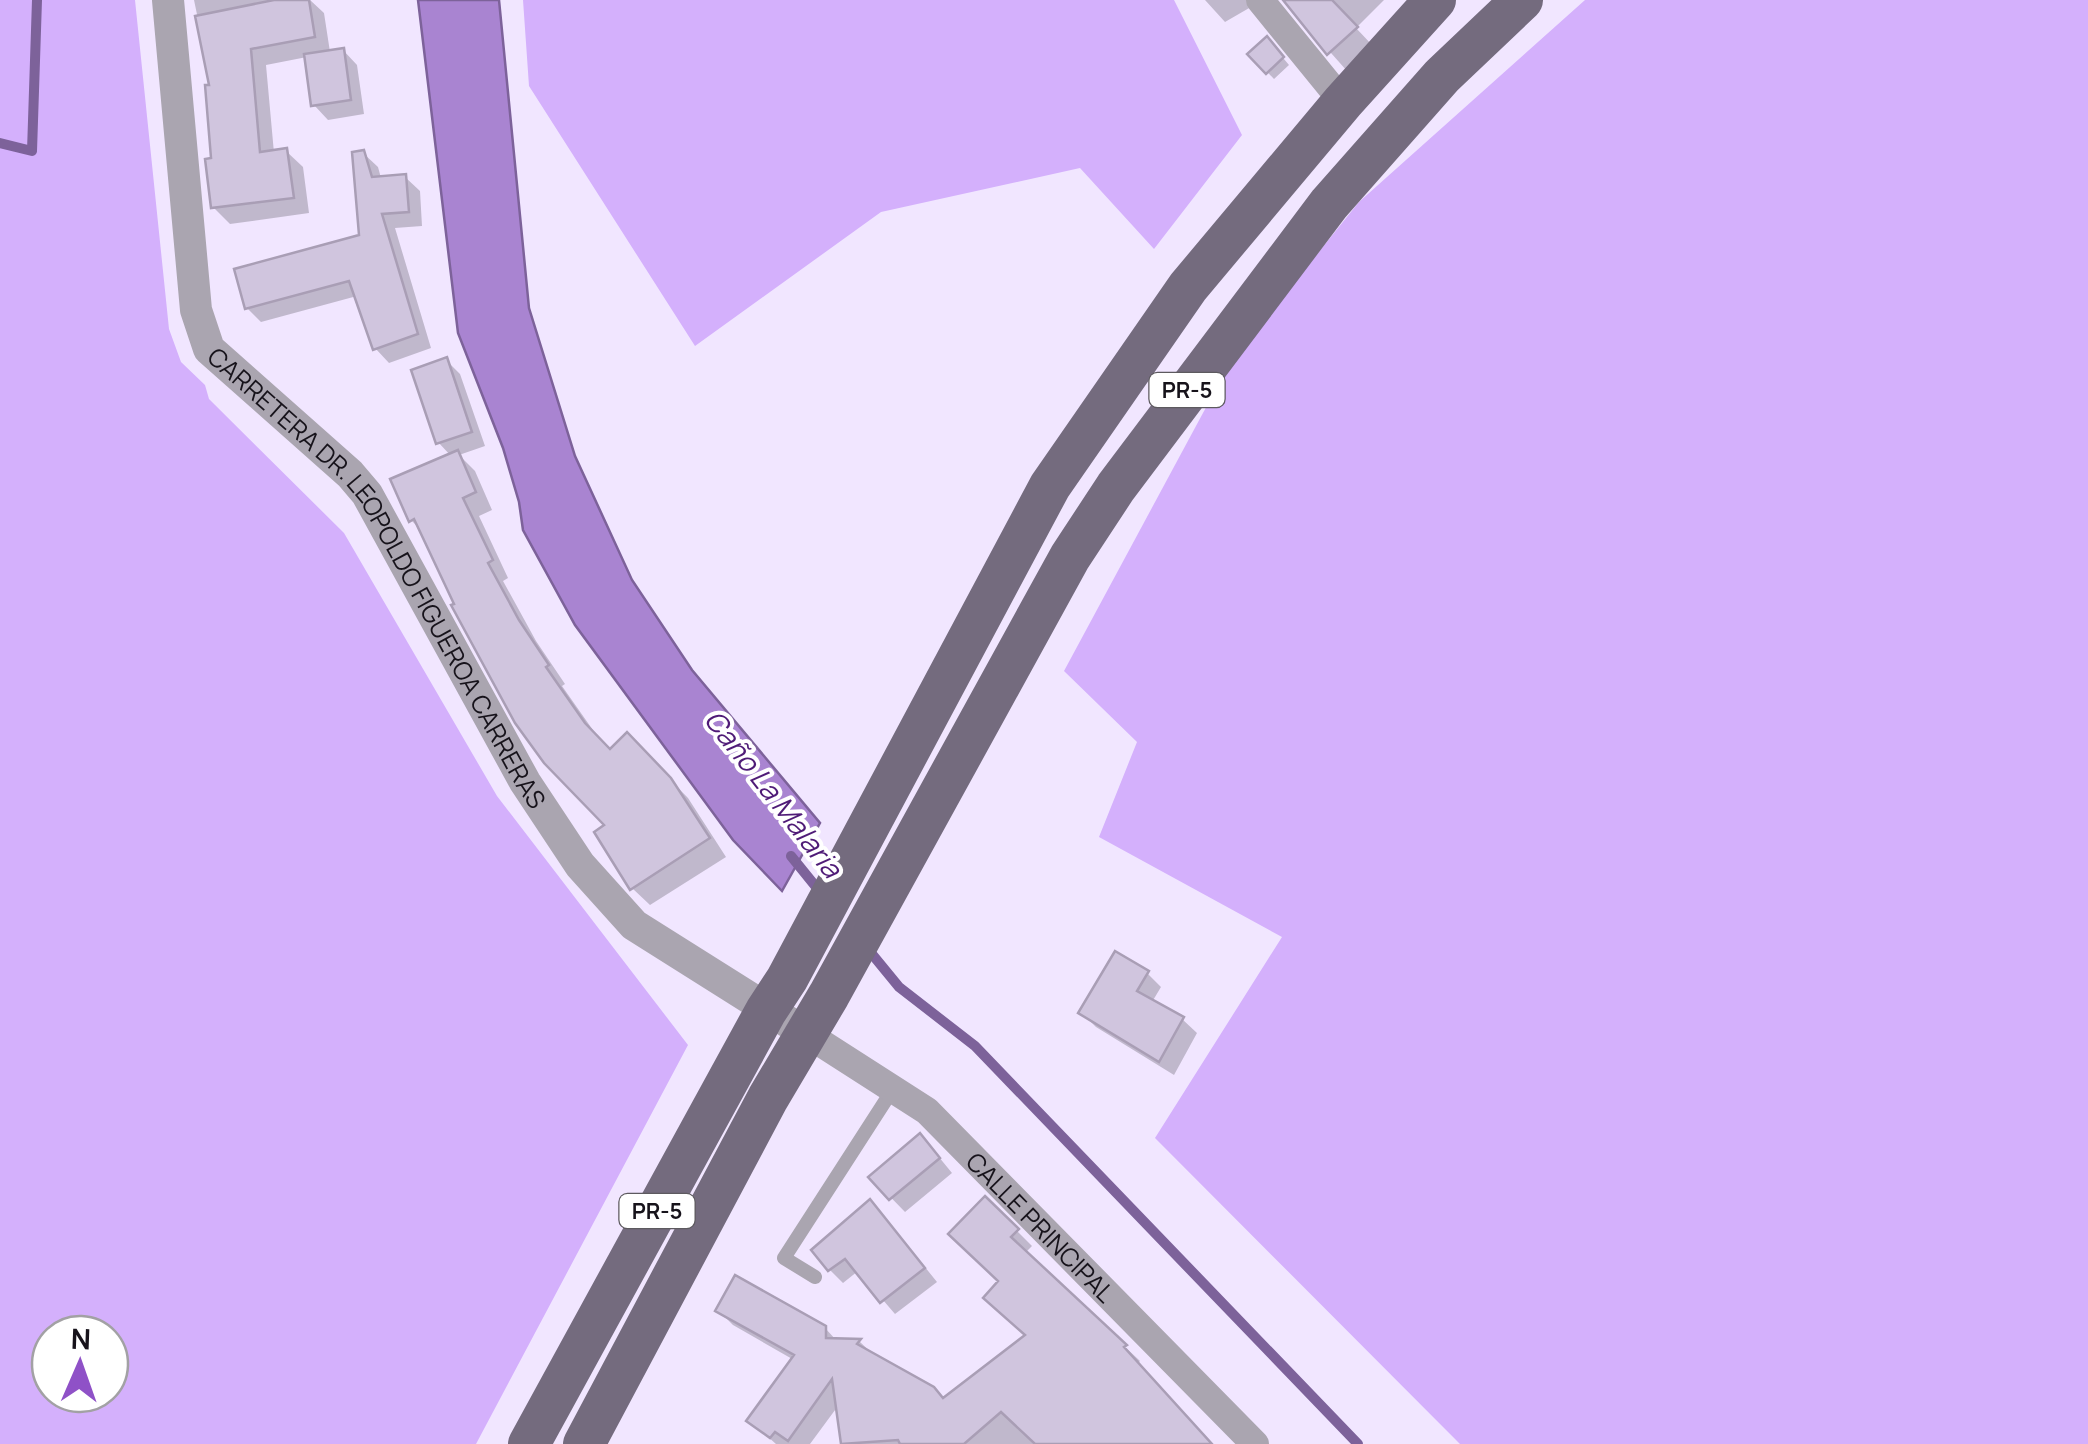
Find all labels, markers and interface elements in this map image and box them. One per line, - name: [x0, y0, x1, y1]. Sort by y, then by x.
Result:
- street label: CARRETERA DR. LEOPOLDO FIGUEROA CARRERAS: [201, 339, 555, 815]
- road number: PR-5: [1150, 373, 1224, 407]
- water label: Caño La Malaria: [696, 701, 852, 886]
- street label: CALLE PRINCIPAL: [959, 1144, 1123, 1310]
- road number: PR-5: [620, 1194, 694, 1228]
- north arrow: [30, 1314, 130, 1414]
- text: N: [70, 1319, 92, 1357]

